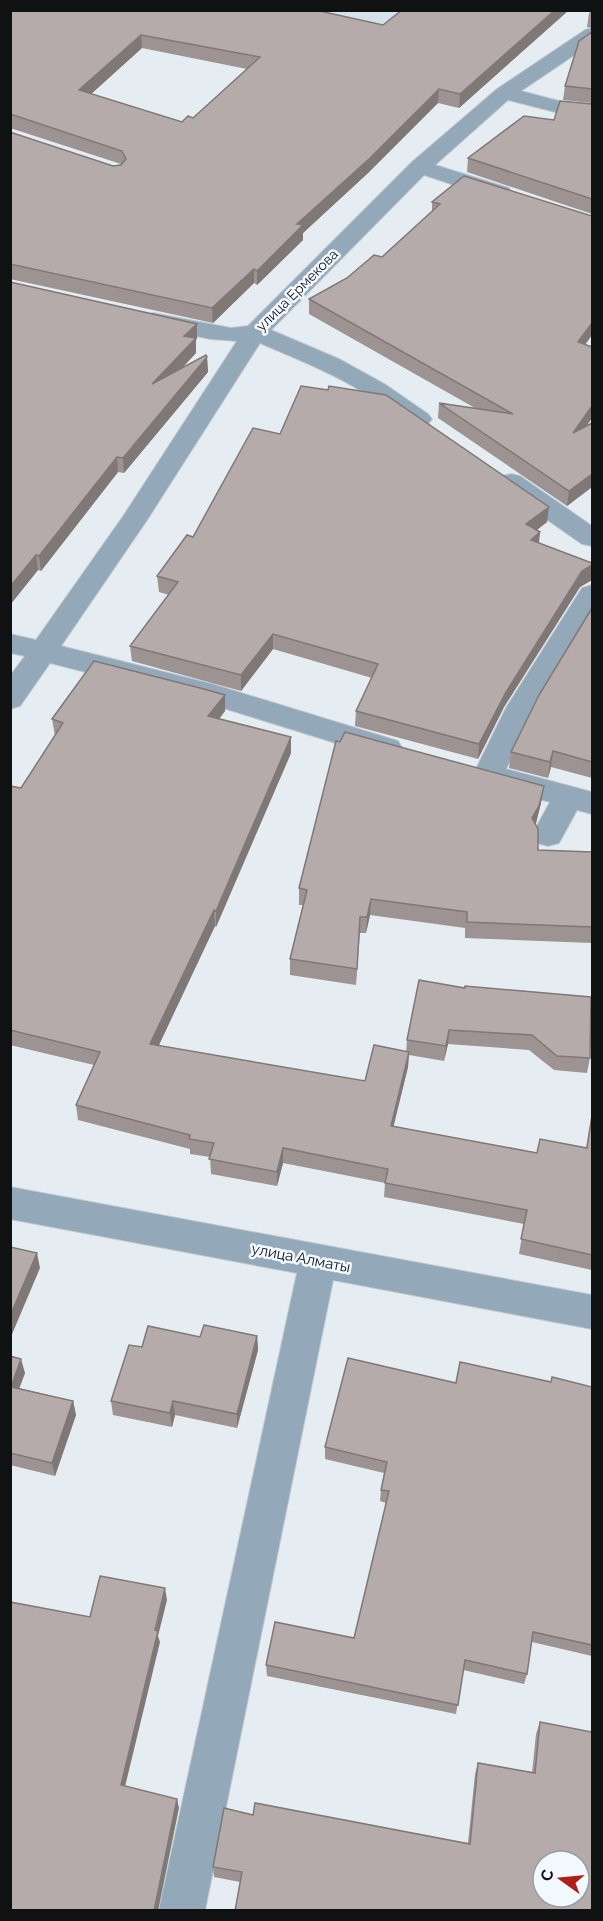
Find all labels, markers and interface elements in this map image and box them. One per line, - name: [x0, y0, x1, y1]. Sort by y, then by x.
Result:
- street label: улица Ермекова: [253, 246, 341, 334]
- street label: улица Алматы: [250, 1240, 352, 1276]
- north arrow: [531, 1849, 591, 1909]
- text: С: [536, 1867, 558, 1883]

